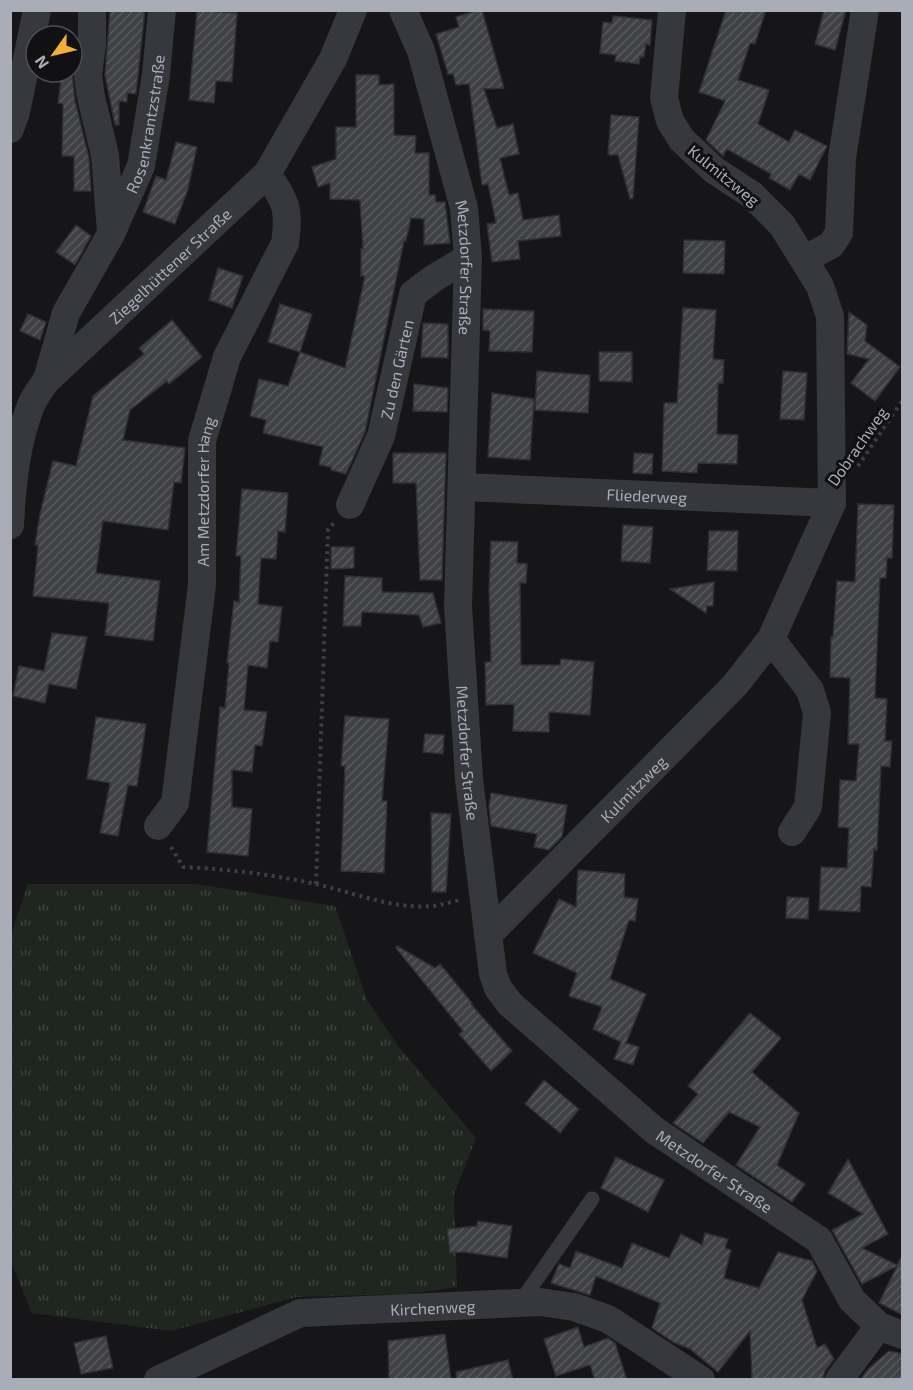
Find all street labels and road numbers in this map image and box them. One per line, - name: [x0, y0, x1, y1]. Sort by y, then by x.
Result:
- street label: Rosenkrantzstraße: [121, 54, 167, 196]
- street label: Kulmitzweg: [685, 141, 764, 210]
- street label: Metzdorfer Straße: [453, 198, 478, 335]
- street label: Ziegelhüttener Straße: [105, 204, 235, 327]
- street label: Zu den Gärten: [376, 318, 416, 421]
- street label: Dobrachweg: [823, 403, 891, 489]
- street label: Am Metzdorfer Hang: [192, 414, 218, 567]
- street label: Fliederweg: [606, 484, 688, 506]
- street label: Metzdorfer Straße: [454, 685, 483, 821]
- street label: Kulmitzweg: [596, 751, 670, 826]
- street label: Metzdorfer Straße: [653, 1125, 776, 1216]
- street label: Kirchenweg: [390, 1295, 476, 1318]

